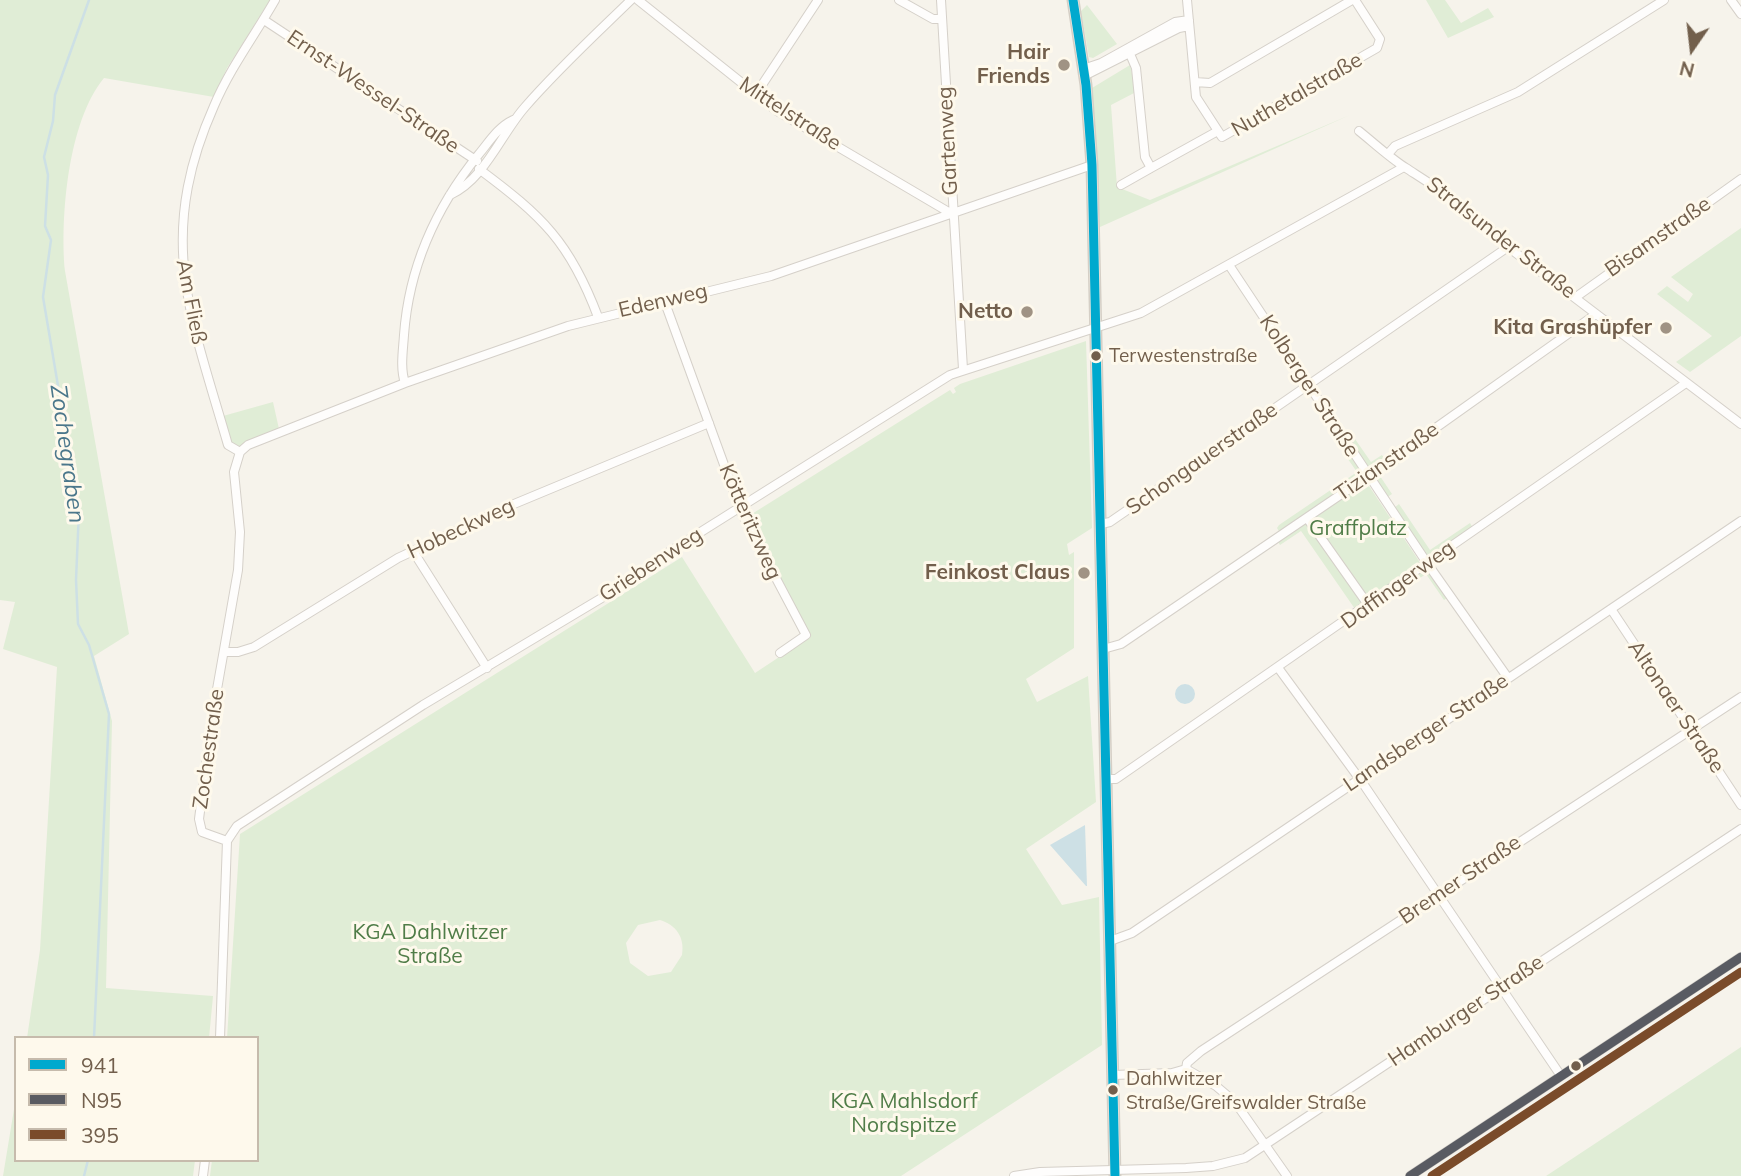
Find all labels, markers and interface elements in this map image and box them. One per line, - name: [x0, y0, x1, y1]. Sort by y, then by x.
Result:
- north arrow: [1657, 14, 1727, 84]
- street label: Ernst-Wessel-Straße: [282, 25, 464, 159]
- place label: Hair Friends: [977, 40, 1050, 90]
- street label: Nuthetalstraße: [1227, 48, 1367, 142]
- text: N: [1677, 56, 1697, 83]
- marker: Hair Friends: [1056, 57, 1072, 73]
- street label: Mittelstraße: [734, 72, 846, 156]
- street label: Gartenweg: [933, 86, 963, 196]
- street label: Stralsunder Straße: [1421, 172, 1581, 304]
- street label: Bisamstraße: [1600, 191, 1716, 283]
- street label: Am Fließ: [170, 257, 212, 347]
- street label: Edenweg: [616, 279, 710, 323]
- place label: Netto: [958, 299, 1013, 325]
- marker: Netto: [1019, 304, 1035, 320]
- street label: Kolberger Straße: [1254, 310, 1364, 462]
- place label: Kita Grashüpfer: [1493, 315, 1652, 341]
- marker: Kita Grashüpfer: [1658, 320, 1674, 336]
- place label: Terwestenstraße: [1109, 345, 1257, 367]
- marker: Terwestenstraße: [1089, 349, 1103, 363]
- water label: Zochegraben: [44, 383, 90, 525]
- street label: Schongauerstraße: [1121, 397, 1283, 521]
- street label: Tizianstraße: [1330, 417, 1444, 507]
- street label: Kötteritzweg: [713, 460, 787, 584]
- street label: Hobeckweg: [403, 493, 519, 565]
- park label: Graffplatz: [1309, 516, 1407, 542]
- street label: Griebenweg: [595, 522, 707, 608]
- street label: Daffingerweg: [1336, 535, 1460, 635]
- place label: Feinkost Claus: [925, 560, 1070, 586]
- marker: Feinkost Claus: [1076, 565, 1092, 581]
- street label: Altonaer Straße: [1622, 636, 1730, 778]
- street label: Landsberger Straße: [1339, 669, 1513, 797]
- street label: Zochestraße: [188, 687, 230, 811]
- street label: Bremer Straße: [1394, 830, 1526, 930]
- park label: KGA Dahlwitzer Straße: [353, 920, 507, 970]
- street label: Hamburger Straße: [1384, 950, 1548, 1072]
- legend: [14, 1036, 259, 1162]
- text: 941: [81, 1052, 119, 1078]
- unlabelled marker: [1569, 1059, 1583, 1073]
- place label: Dahlwitzer Straße/Greifswalder Straße: [1126, 1068, 1366, 1112]
- marker: Dahlwitzer Straße/Greifswalder Straße: [1106, 1083, 1120, 1097]
- text: N95: [81, 1087, 122, 1113]
- park label: KGA Mahlsdorf Nordspitze: [830, 1089, 978, 1139]
- text: 395: [81, 1122, 119, 1148]

